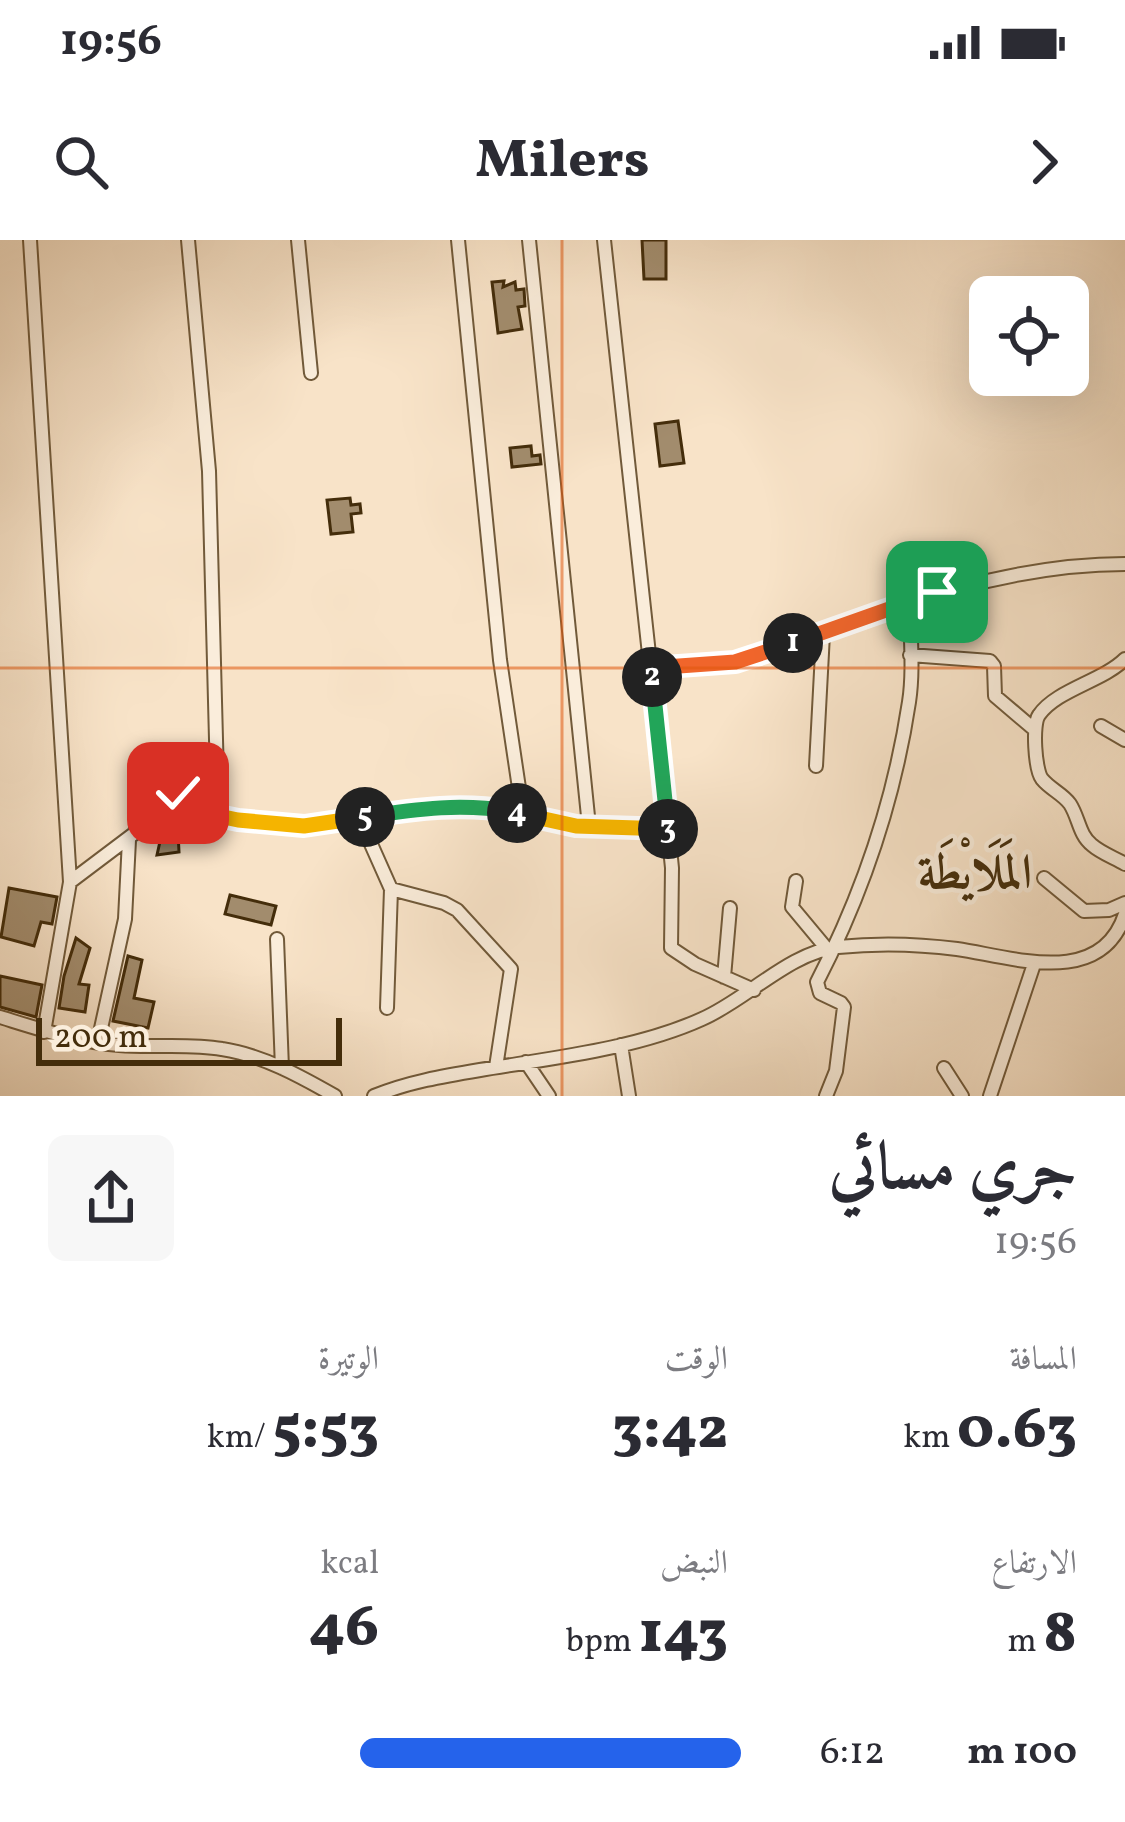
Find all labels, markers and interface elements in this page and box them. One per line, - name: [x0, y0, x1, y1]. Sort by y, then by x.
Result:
- text: 19:56: [60, 11, 162, 74]
- text: Milers: [476, 125, 649, 200]
- icon: search: [48, 129, 114, 195]
- icon: forward: [1011, 129, 1077, 195]
- map controls: [969, 276, 1089, 396]
- button: locate: [969, 276, 1089, 396]
- pin: [886, 541, 988, 643]
- icon: arrive: [904, 559, 970, 625]
- pin: 1: [763, 613, 823, 673]
- text: 1: [786, 620, 800, 666]
- pin: 2: [622, 647, 682, 707]
- text: 2: [643, 654, 661, 700]
- pin: [127, 742, 229, 844]
- icon: check: [145, 760, 211, 826]
- pin: 4: [487, 783, 547, 843]
- pin: 5: [335, 787, 395, 847]
- text: 4: [507, 790, 527, 836]
- text: 5: [357, 794, 373, 840]
- pin: 3: [638, 799, 698, 859]
- text: 3: [660, 806, 676, 852]
- district label: المَلَايْطَة: [918, 836, 1032, 909]
- scale bar: [36, 1012, 342, 1065]
- text: 200 m: [54, 1016, 148, 1062]
- text: جري مسائي: [829, 1125, 1077, 1217]
- button: share: [48, 1135, 174, 1261]
- text: 19:56: [994, 1216, 1077, 1270]
- text: الوتيرة: [318, 1338, 379, 1384]
- text: الوقت: [665, 1338, 728, 1384]
- text: المسافة: [1010, 1338, 1077, 1384]
- text: 5:53: [273, 1390, 379, 1473]
- text: 3:42: [612, 1390, 728, 1473]
- text: 0.63: [957, 1390, 1077, 1473]
- text: /km: [207, 1416, 273, 1462]
- text: km: [903, 1416, 957, 1462]
- text: kcal: [320, 1542, 379, 1588]
- text: النبض: [660, 1542, 728, 1588]
- text: الارتفاع: [991, 1542, 1077, 1588]
- text: 46: [309, 1588, 379, 1671]
- text: 143: [639, 1594, 728, 1677]
- text: 8: [1043, 1594, 1077, 1677]
- text: bpm: [566, 1620, 639, 1666]
- text: m: [1008, 1620, 1043, 1666]
- text: 6:12: [820, 1726, 885, 1780]
- text: 100 m: [967, 1726, 1077, 1780]

